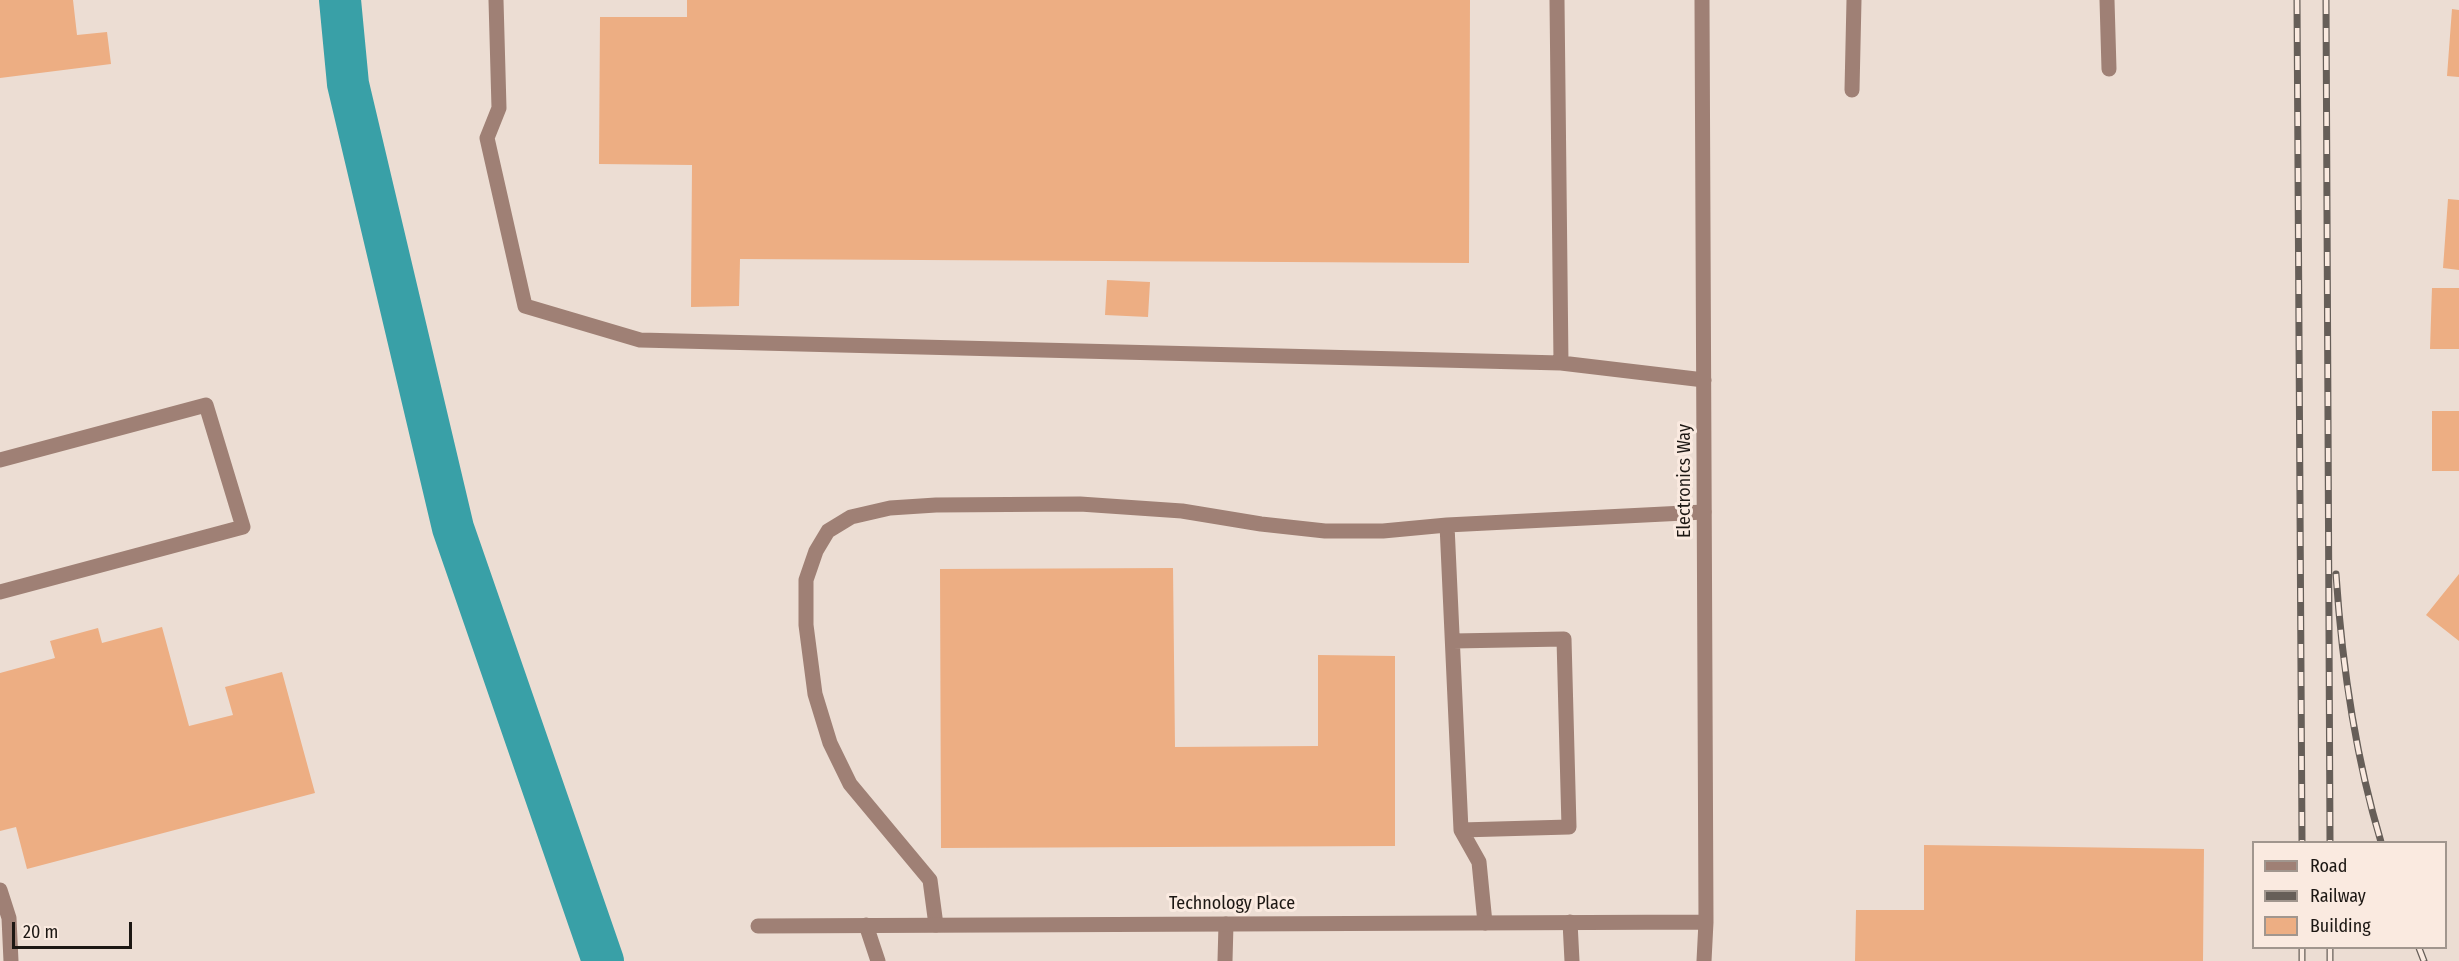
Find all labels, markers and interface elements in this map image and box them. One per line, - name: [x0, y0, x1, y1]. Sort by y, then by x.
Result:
- street label: Electronics Way: [1674, 424, 1696, 538]
- legend: [2252, 841, 2447, 949]
- text: Road: [2310, 855, 2347, 877]
- text: Railway: [2310, 885, 2366, 907]
- street label: Technology Place: [1169, 893, 1295, 915]
- scale bar: [15, 910, 135, 948]
- text: Building: [2310, 915, 2371, 937]
- text: 20 m: [23, 921, 58, 943]

